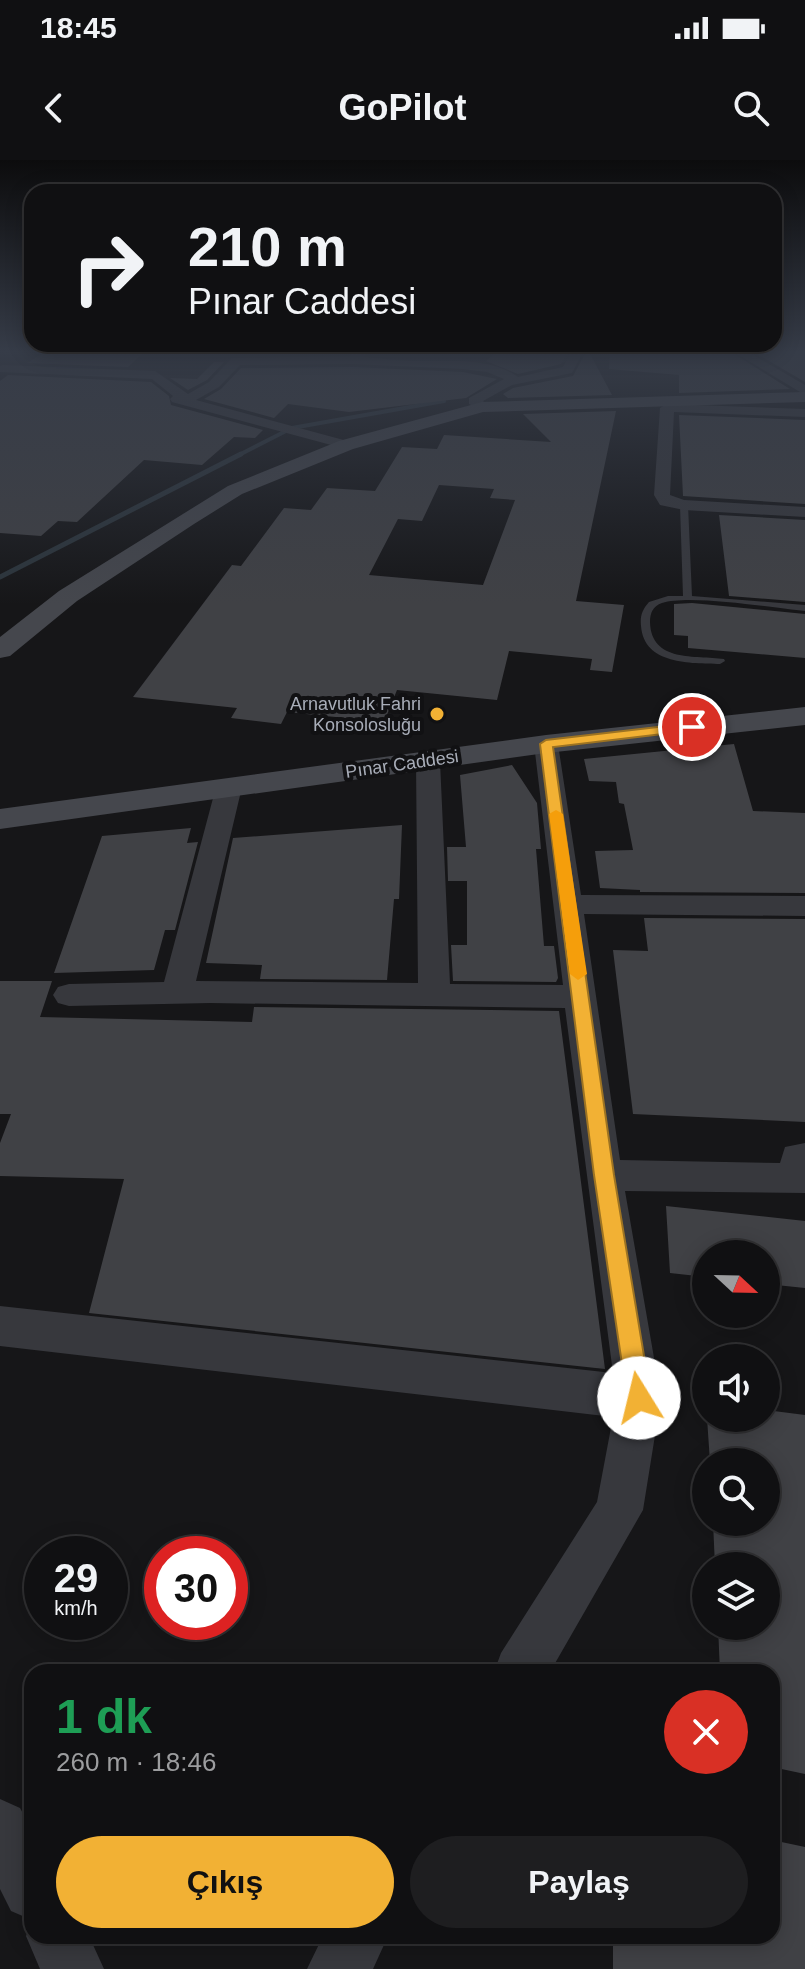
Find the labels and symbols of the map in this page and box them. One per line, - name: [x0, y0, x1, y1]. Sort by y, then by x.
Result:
- pin: [658, 693, 726, 761]
- place label: Arnavutluk Fahri Konsolosluğu: [290, 694, 421, 735]
- marker: Arnavutluk Fahri Konsolosluğu: [428, 705, 446, 723]
- street label: Pınar Caddesi: [344, 746, 460, 782]
- north arrow: [692, 1240, 780, 1328]
- position arrow: [597, 1356, 681, 1440]
- speed limit sign: 30: [144, 1536, 248, 1640]

